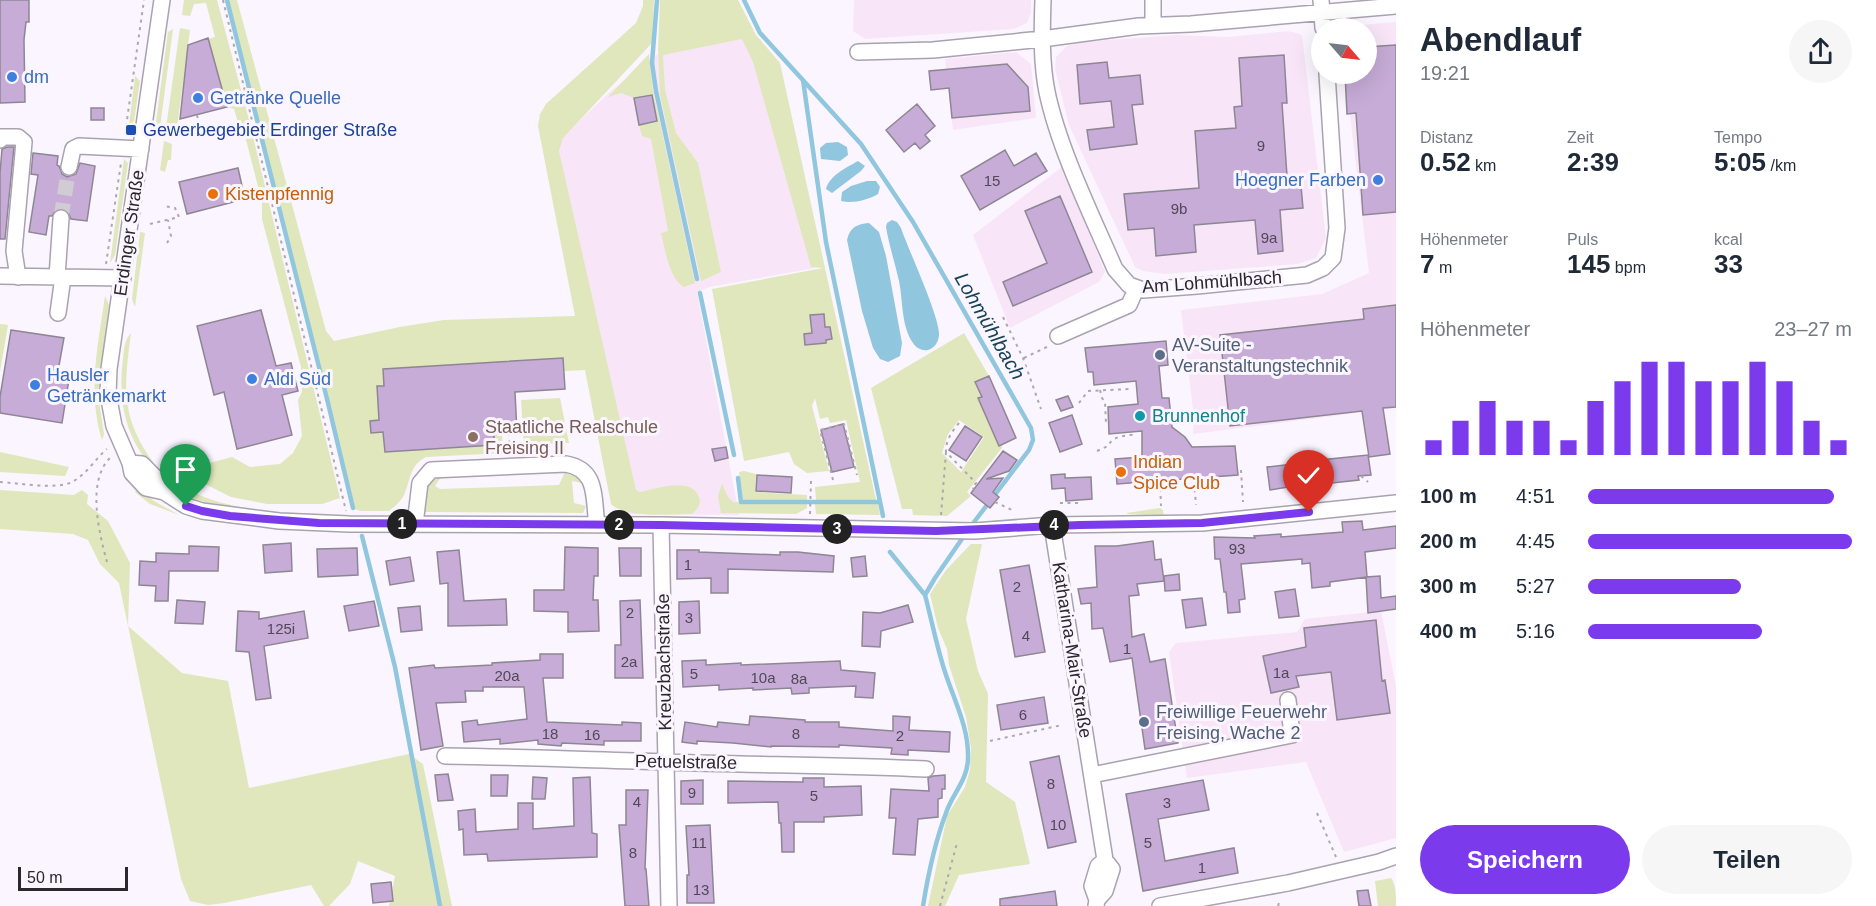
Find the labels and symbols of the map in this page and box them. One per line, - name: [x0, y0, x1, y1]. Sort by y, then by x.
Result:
- north arrow: [1311, 18, 1377, 84]
- place label: dm: [24, 67, 49, 87]
- marker: dm: [5, 70, 19, 84]
- place label: Getränke Quelle: [210, 88, 341, 108]
- marker: Getränke Quelle: [191, 91, 205, 105]
- place label: Gewerbegebiet Erdinger Straße: [143, 120, 397, 140]
- marker: Gewerbegebiet Erdinger Straße: [124, 123, 138, 137]
- house number: 9: [1257, 137, 1265, 154]
- street label: Erdinger Straße: [110, 169, 148, 297]
- place label: Hoegner Farben: [1235, 170, 1366, 190]
- house number: 15: [984, 172, 1000, 189]
- marker: Hoegner Farben: [1371, 173, 1385, 187]
- place label: Kistenpfennig: [225, 184, 334, 204]
- marker: Kistenpfennig: [206, 187, 220, 201]
- house number: 9b: [1171, 200, 1187, 217]
- house number: 9a: [1261, 229, 1278, 246]
- street label: Am Lohmühlbach: [1141, 267, 1283, 297]
- water label: Lohmühlbach: [950, 268, 1030, 384]
- place label: AV-Suite - Veranstaltungstechnik: [1172, 335, 1349, 376]
- marker: AV-Suite - Veranstaltungstechnik: [1153, 348, 1167, 362]
- place label: Hausler Getränkemarkt: [47, 365, 166, 406]
- place label: Aldi Süd: [264, 369, 331, 389]
- marker: Aldi Süd: [245, 372, 259, 386]
- marker: Hausler Getränkemarkt: [28, 378, 42, 392]
- place label: Brunnenhof: [1152, 406, 1246, 426]
- marker: Brunnenhof: [1133, 409, 1147, 423]
- place label: Staatliche Realschule Freising II: [485, 417, 658, 458]
- marker: Staatliche Realschule Freising II: [466, 430, 480, 444]
- pin: [160, 444, 211, 506]
- pin: [1283, 450, 1334, 512]
- place label: Indian Spice Club: [1133, 452, 1220, 493]
- marker: Indian Spice Club: [1114, 465, 1128, 479]
- pin: 1: [387, 509, 417, 539]
- pin: 2: [604, 510, 634, 540]
- pin: 4: [1039, 510, 1069, 540]
- pin: 3: [822, 514, 852, 544]
- house number: 93: [1229, 540, 1245, 557]
- house number: 1: [684, 556, 692, 573]
- street label: Katharina-Mair-Straße: [1048, 561, 1096, 739]
- house number: 2: [1013, 578, 1021, 595]
- street label: Kreuzbachstraße: [653, 593, 675, 731]
- house number: 2: [626, 604, 634, 621]
- house number: 3: [685, 609, 693, 626]
- house number: 125i: [267, 620, 295, 637]
- house number: 4: [1022, 627, 1030, 644]
- house number: 1: [1123, 640, 1131, 657]
- house number: 2a: [621, 653, 638, 670]
- house number: 1a: [1273, 664, 1290, 681]
- house number: 5: [690, 665, 698, 682]
- house number: 20a: [494, 667, 520, 684]
- house number: 10a: [750, 669, 776, 686]
- house number: 8a: [791, 670, 808, 687]
- place label: Freiwillige Feuerwehr Freising, Wache 2: [1156, 702, 1327, 743]
- house number: 6: [1019, 706, 1027, 723]
- marker: Freiwillige Feuerwehr Freising, Wache 2: [1137, 715, 1151, 729]
- house number: 18: [542, 725, 558, 742]
- house number: 8: [792, 725, 800, 742]
- house number: 16: [584, 726, 600, 743]
- house number: 2: [896, 727, 904, 744]
- street label: Petuelstraße: [635, 751, 737, 773]
- house number: 8: [1047, 775, 1055, 792]
- house number: 9: [688, 784, 696, 801]
- house number: 5: [810, 787, 818, 804]
- house number: 4: [633, 793, 641, 810]
- house number: 3: [1163, 794, 1171, 811]
- house number: 10: [1050, 816, 1066, 833]
- house number: 11: [691, 834, 707, 851]
- house number: 5: [1144, 834, 1152, 851]
- house number: 8: [629, 844, 637, 861]
- house number: 1: [1198, 859, 1206, 876]
- scale bar: [18, 864, 128, 892]
- house number: 13: [693, 881, 709, 898]

